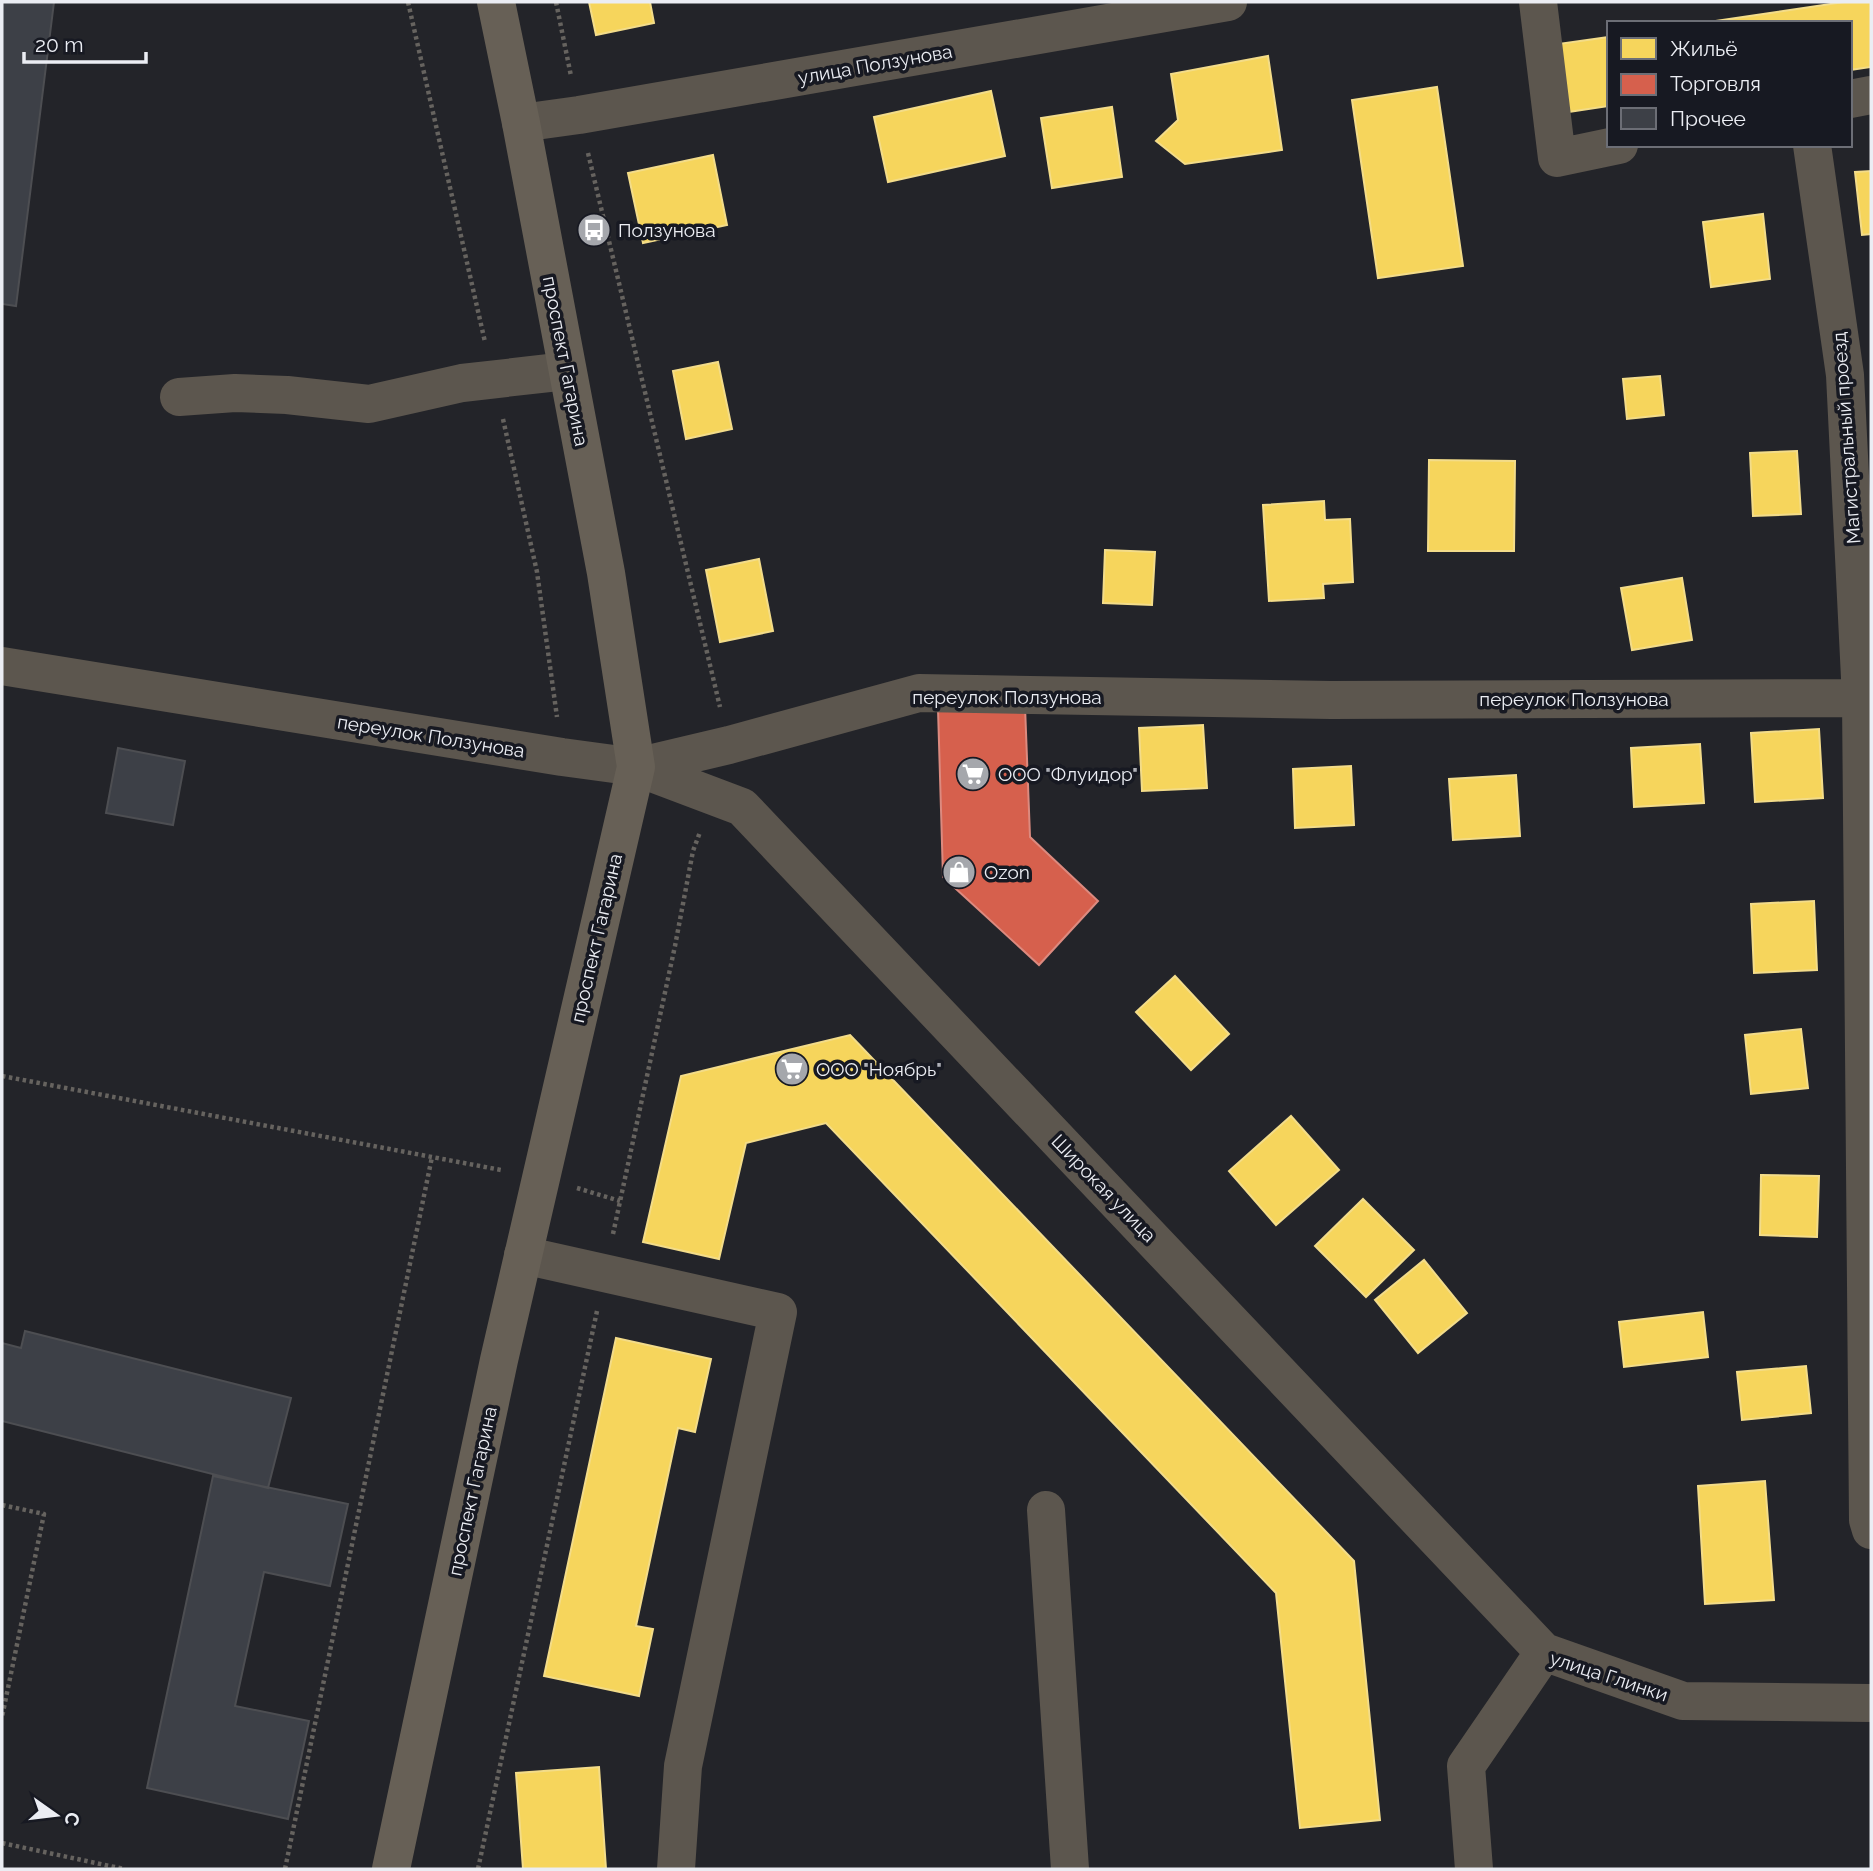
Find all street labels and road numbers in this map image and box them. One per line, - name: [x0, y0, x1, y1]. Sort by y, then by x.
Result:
- street label: улица Ползунова: [796, 40, 954, 88]
- street label: проспект Гагарина: [539, 274, 593, 448]
- street label: Магистральный проезд: [1828, 331, 1864, 545]
- street label: переулок Ползунова: [912, 686, 1102, 708]
- street label: переулок Ползунова: [1479, 688, 1669, 710]
- street label: переулок Ползунова: [336, 710, 526, 762]
- street label: проспект Гагарина: [566, 851, 626, 1025]
- street label: Широкая улица: [1047, 1130, 1161, 1246]
- street label: проспект Гагарина: [443, 1404, 501, 1578]
- street label: улица Глинки: [1547, 1647, 1671, 1705]

